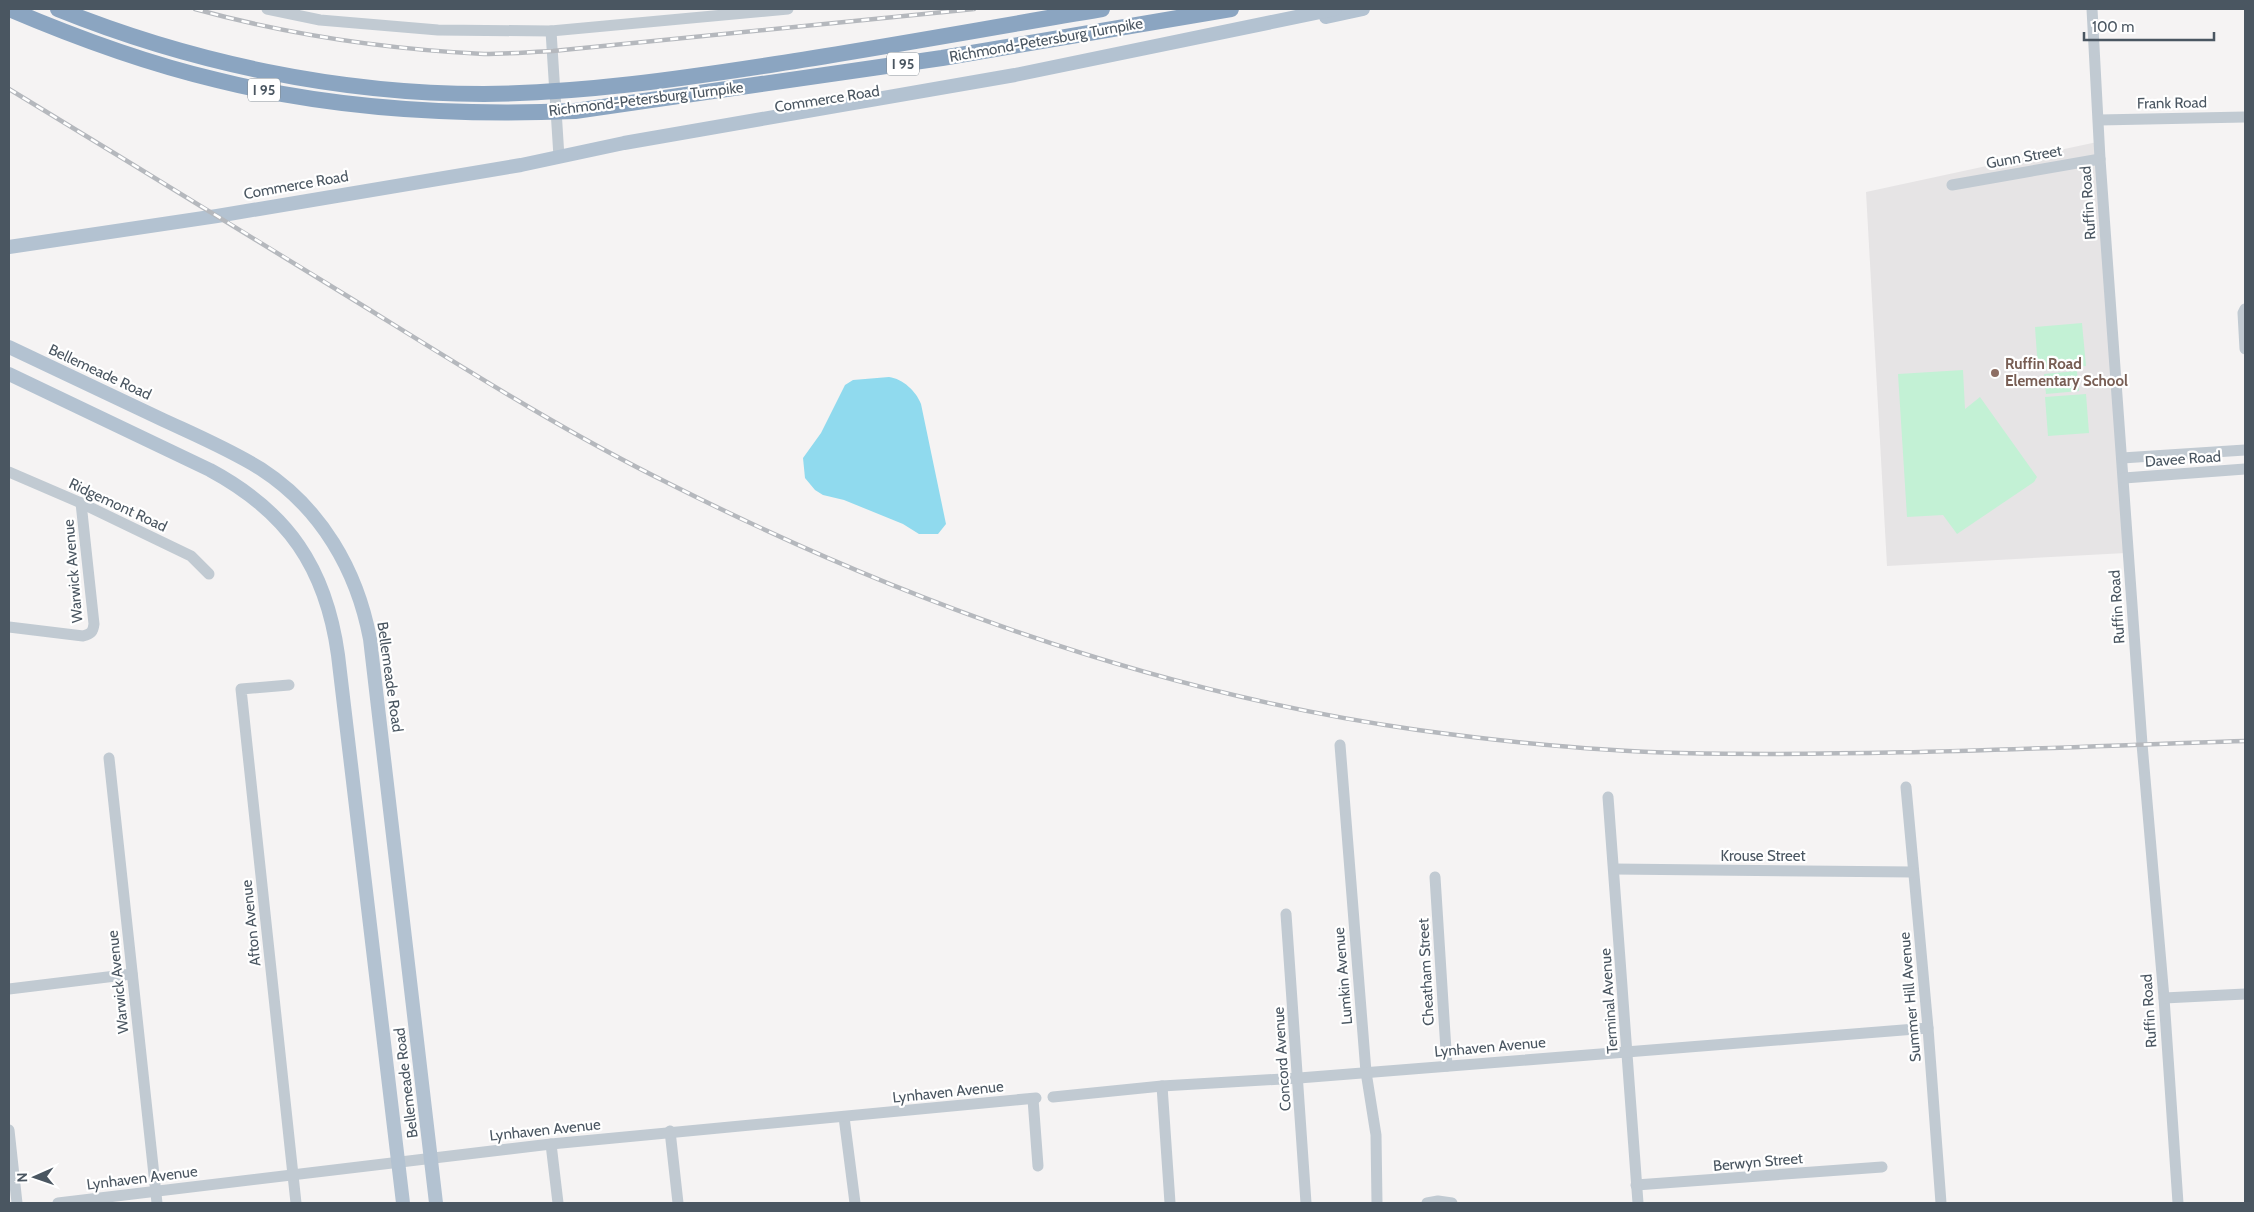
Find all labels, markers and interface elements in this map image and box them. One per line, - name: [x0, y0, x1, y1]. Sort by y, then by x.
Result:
- scale bar: [2084, 10, 2214, 42]
- street label: Richmond-Petersburg Turnpike: [948, 14, 1144, 66]
- text: 100 m: [2092, 18, 2134, 36]
- road number: I 95: [887, 52, 919, 76]
- road number: I 95: [248, 78, 280, 102]
- street label: Richmond-Petersburg Turnpike: [548, 78, 745, 120]
- street label: Commerce Road: [773, 82, 881, 116]
- street label: Frank Road: [2137, 93, 2207, 113]
- street label: Gunn Street: [1985, 141, 2063, 173]
- street label: Ruffin Road: [2076, 165, 2100, 241]
- street label: Commerce Road: [242, 167, 350, 203]
- street label: Bellemeade Road: [46, 340, 154, 404]
- place label: Ruffin Road Elementary School: [2005, 355, 2128, 390]
- marker: Ruffin Road Elementary School: [1989, 367, 2001, 379]
- street label: Davee Road: [2144, 447, 2222, 471]
- street label: Ridgemont Road: [66, 474, 170, 536]
- street label: Warwick Avenue: [59, 518, 87, 624]
- street label: Ruffin Road: [2105, 569, 2129, 645]
- street label: Bellemeade Road: [373, 621, 407, 733]
- street label: Krouse Street: [1721, 847, 1805, 865]
- street label: Afton Avenue: [237, 879, 264, 967]
- street label: Cheatham Street: [1414, 918, 1438, 1026]
- street label: Lumkin Avenue: [1330, 926, 1356, 1025]
- street label: Warwick Avenue: [104, 929, 132, 1035]
- street label: Summer Hill Avenue: [1895, 931, 1925, 1063]
- street label: Terminal Avenue: [1596, 947, 1622, 1054]
- street label: Ruffin Road: [2137, 973, 2161, 1049]
- street label: Concord Avenue: [1269, 1006, 1295, 1112]
- street label: Bellemeade Road: [390, 1027, 422, 1139]
- street label: Lynhaven Avenue: [1434, 1033, 1547, 1061]
- street label: Lynhaven Avenue: [892, 1077, 1005, 1107]
- street label: Lynhaven Avenue: [489, 1115, 602, 1145]
- street label: Berwyn Street: [1712, 1149, 1804, 1175]
- north arrow: [10, 1152, 60, 1202]
- street label: Lynhaven Avenue: [85, 1162, 199, 1194]
- text: N: [13, 1172, 31, 1183]

